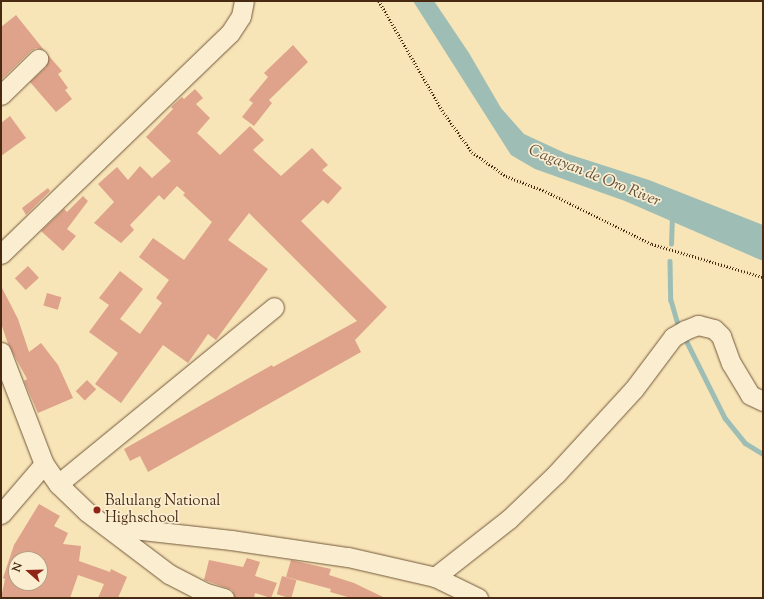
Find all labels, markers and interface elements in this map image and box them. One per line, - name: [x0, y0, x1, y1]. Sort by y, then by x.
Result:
- water label: Cagayan de Oro River: [525, 142, 663, 212]
- place label: Balulang National Highschool: [105, 492, 221, 527]
- marker: Balulang National Highschool: [92, 505, 102, 515]
- north arrow: [8, 551, 48, 591]
- text: N: [9, 560, 27, 574]

